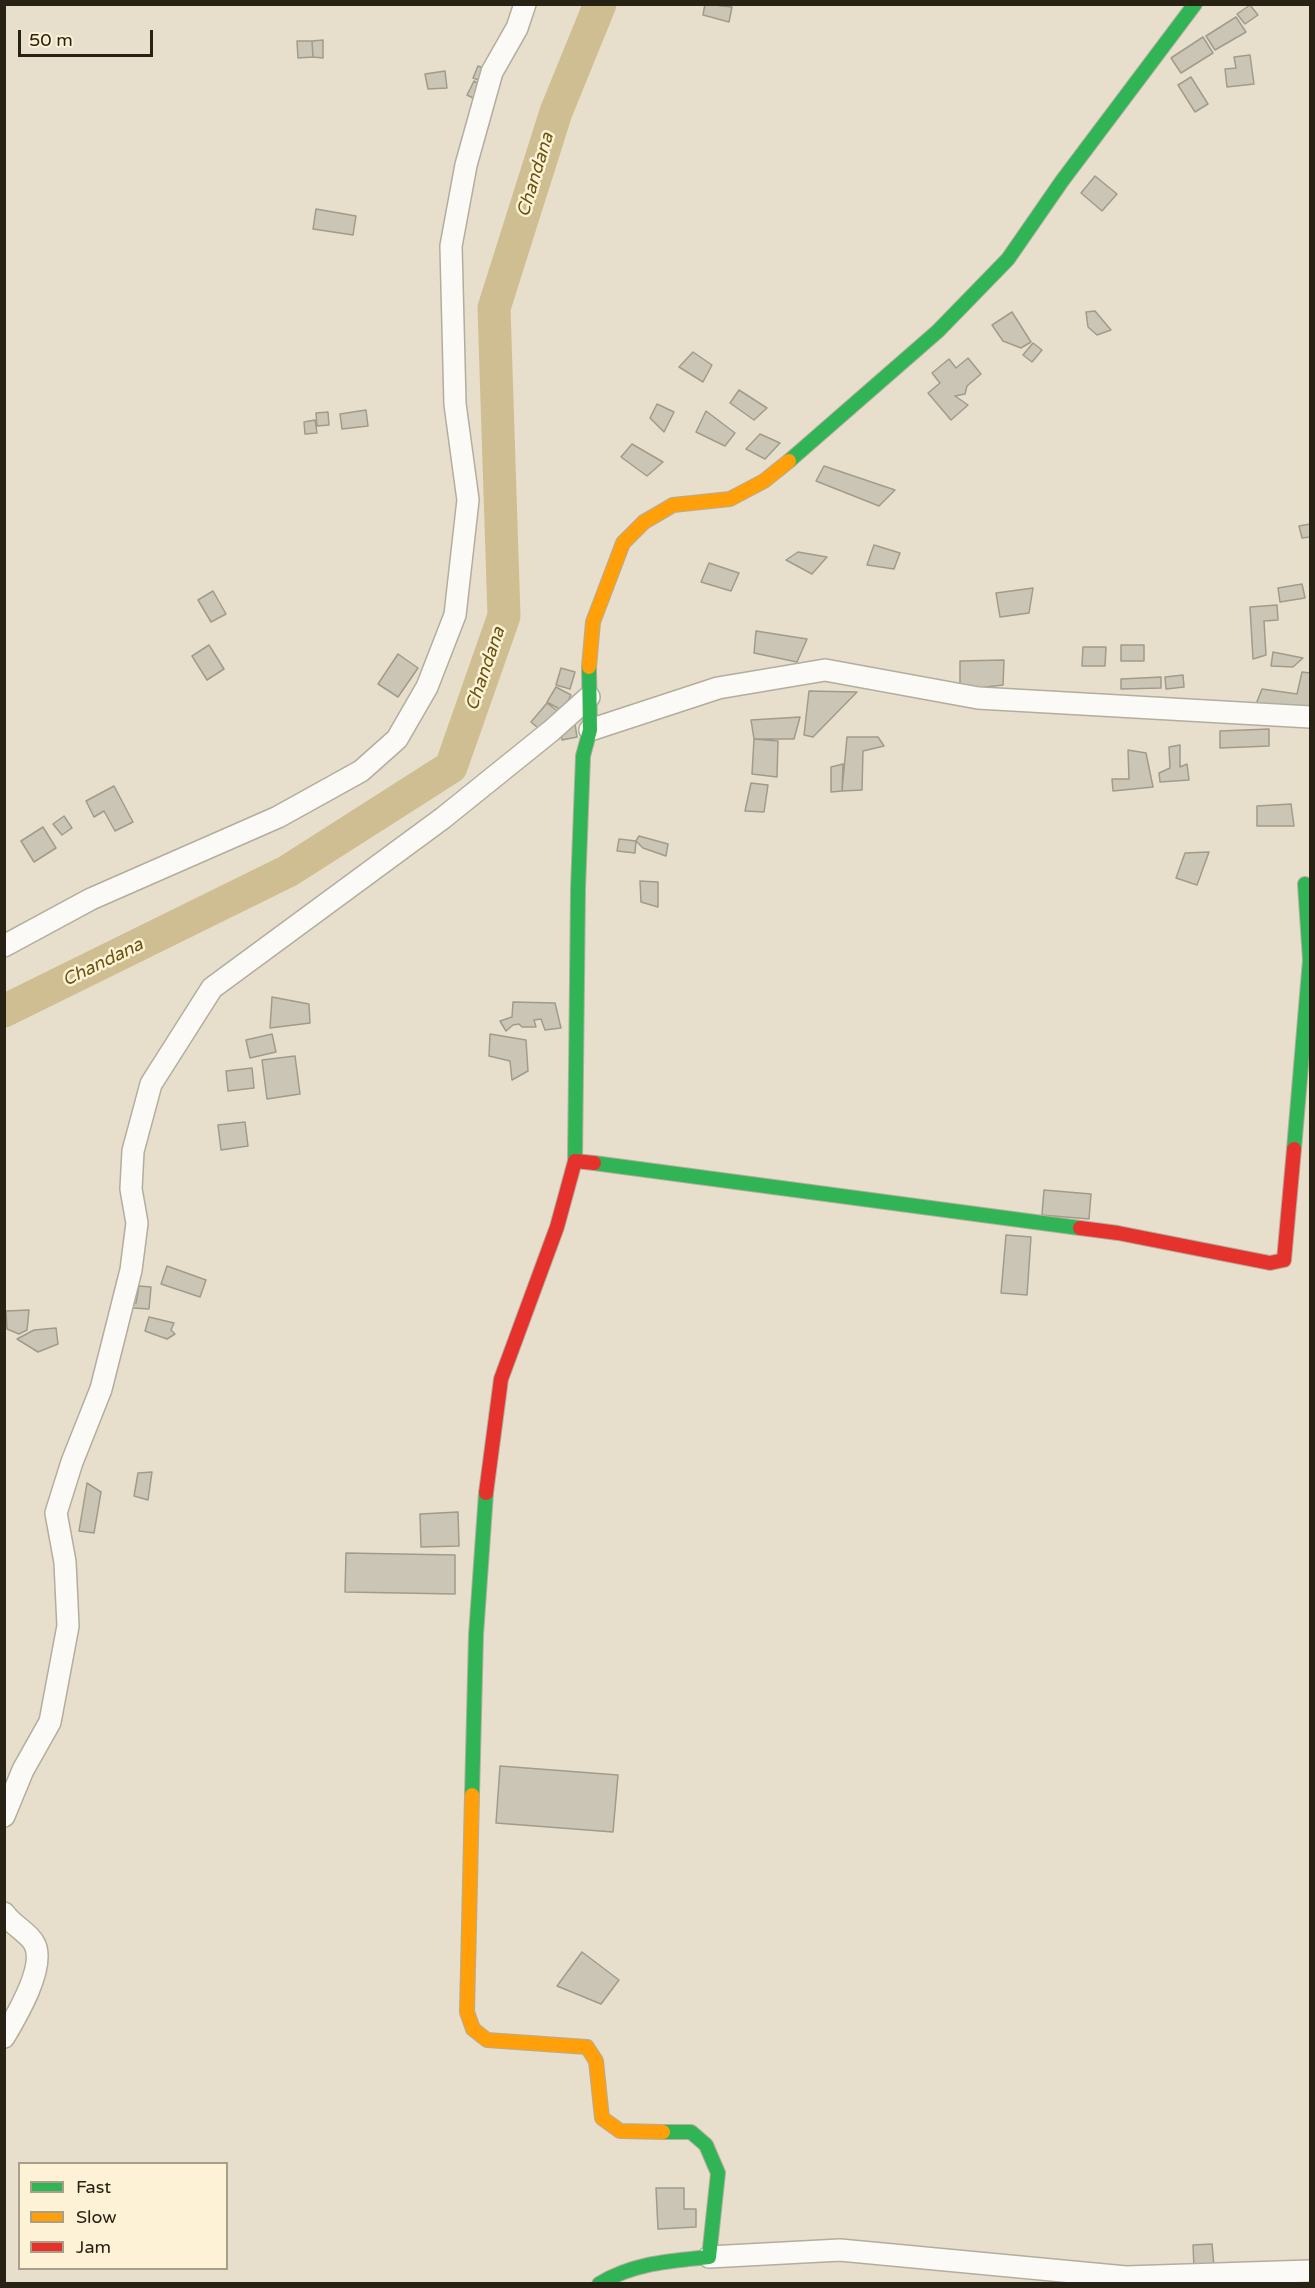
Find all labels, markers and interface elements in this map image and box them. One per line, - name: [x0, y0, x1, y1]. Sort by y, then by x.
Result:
- scale bar: [21, 18, 156, 56]
- text: 50 m: [29, 29, 73, 51]
- water label: Chandana: [513, 130, 559, 220]
- water label: Chandana: [462, 624, 510, 714]
- water label: Chandana: [59, 934, 147, 992]
- legend: [18, 2162, 228, 2270]
- text: Fast: [76, 2176, 111, 2198]
- text: Slow: [76, 2206, 117, 2228]
- text: Jam: [76, 2236, 111, 2258]

